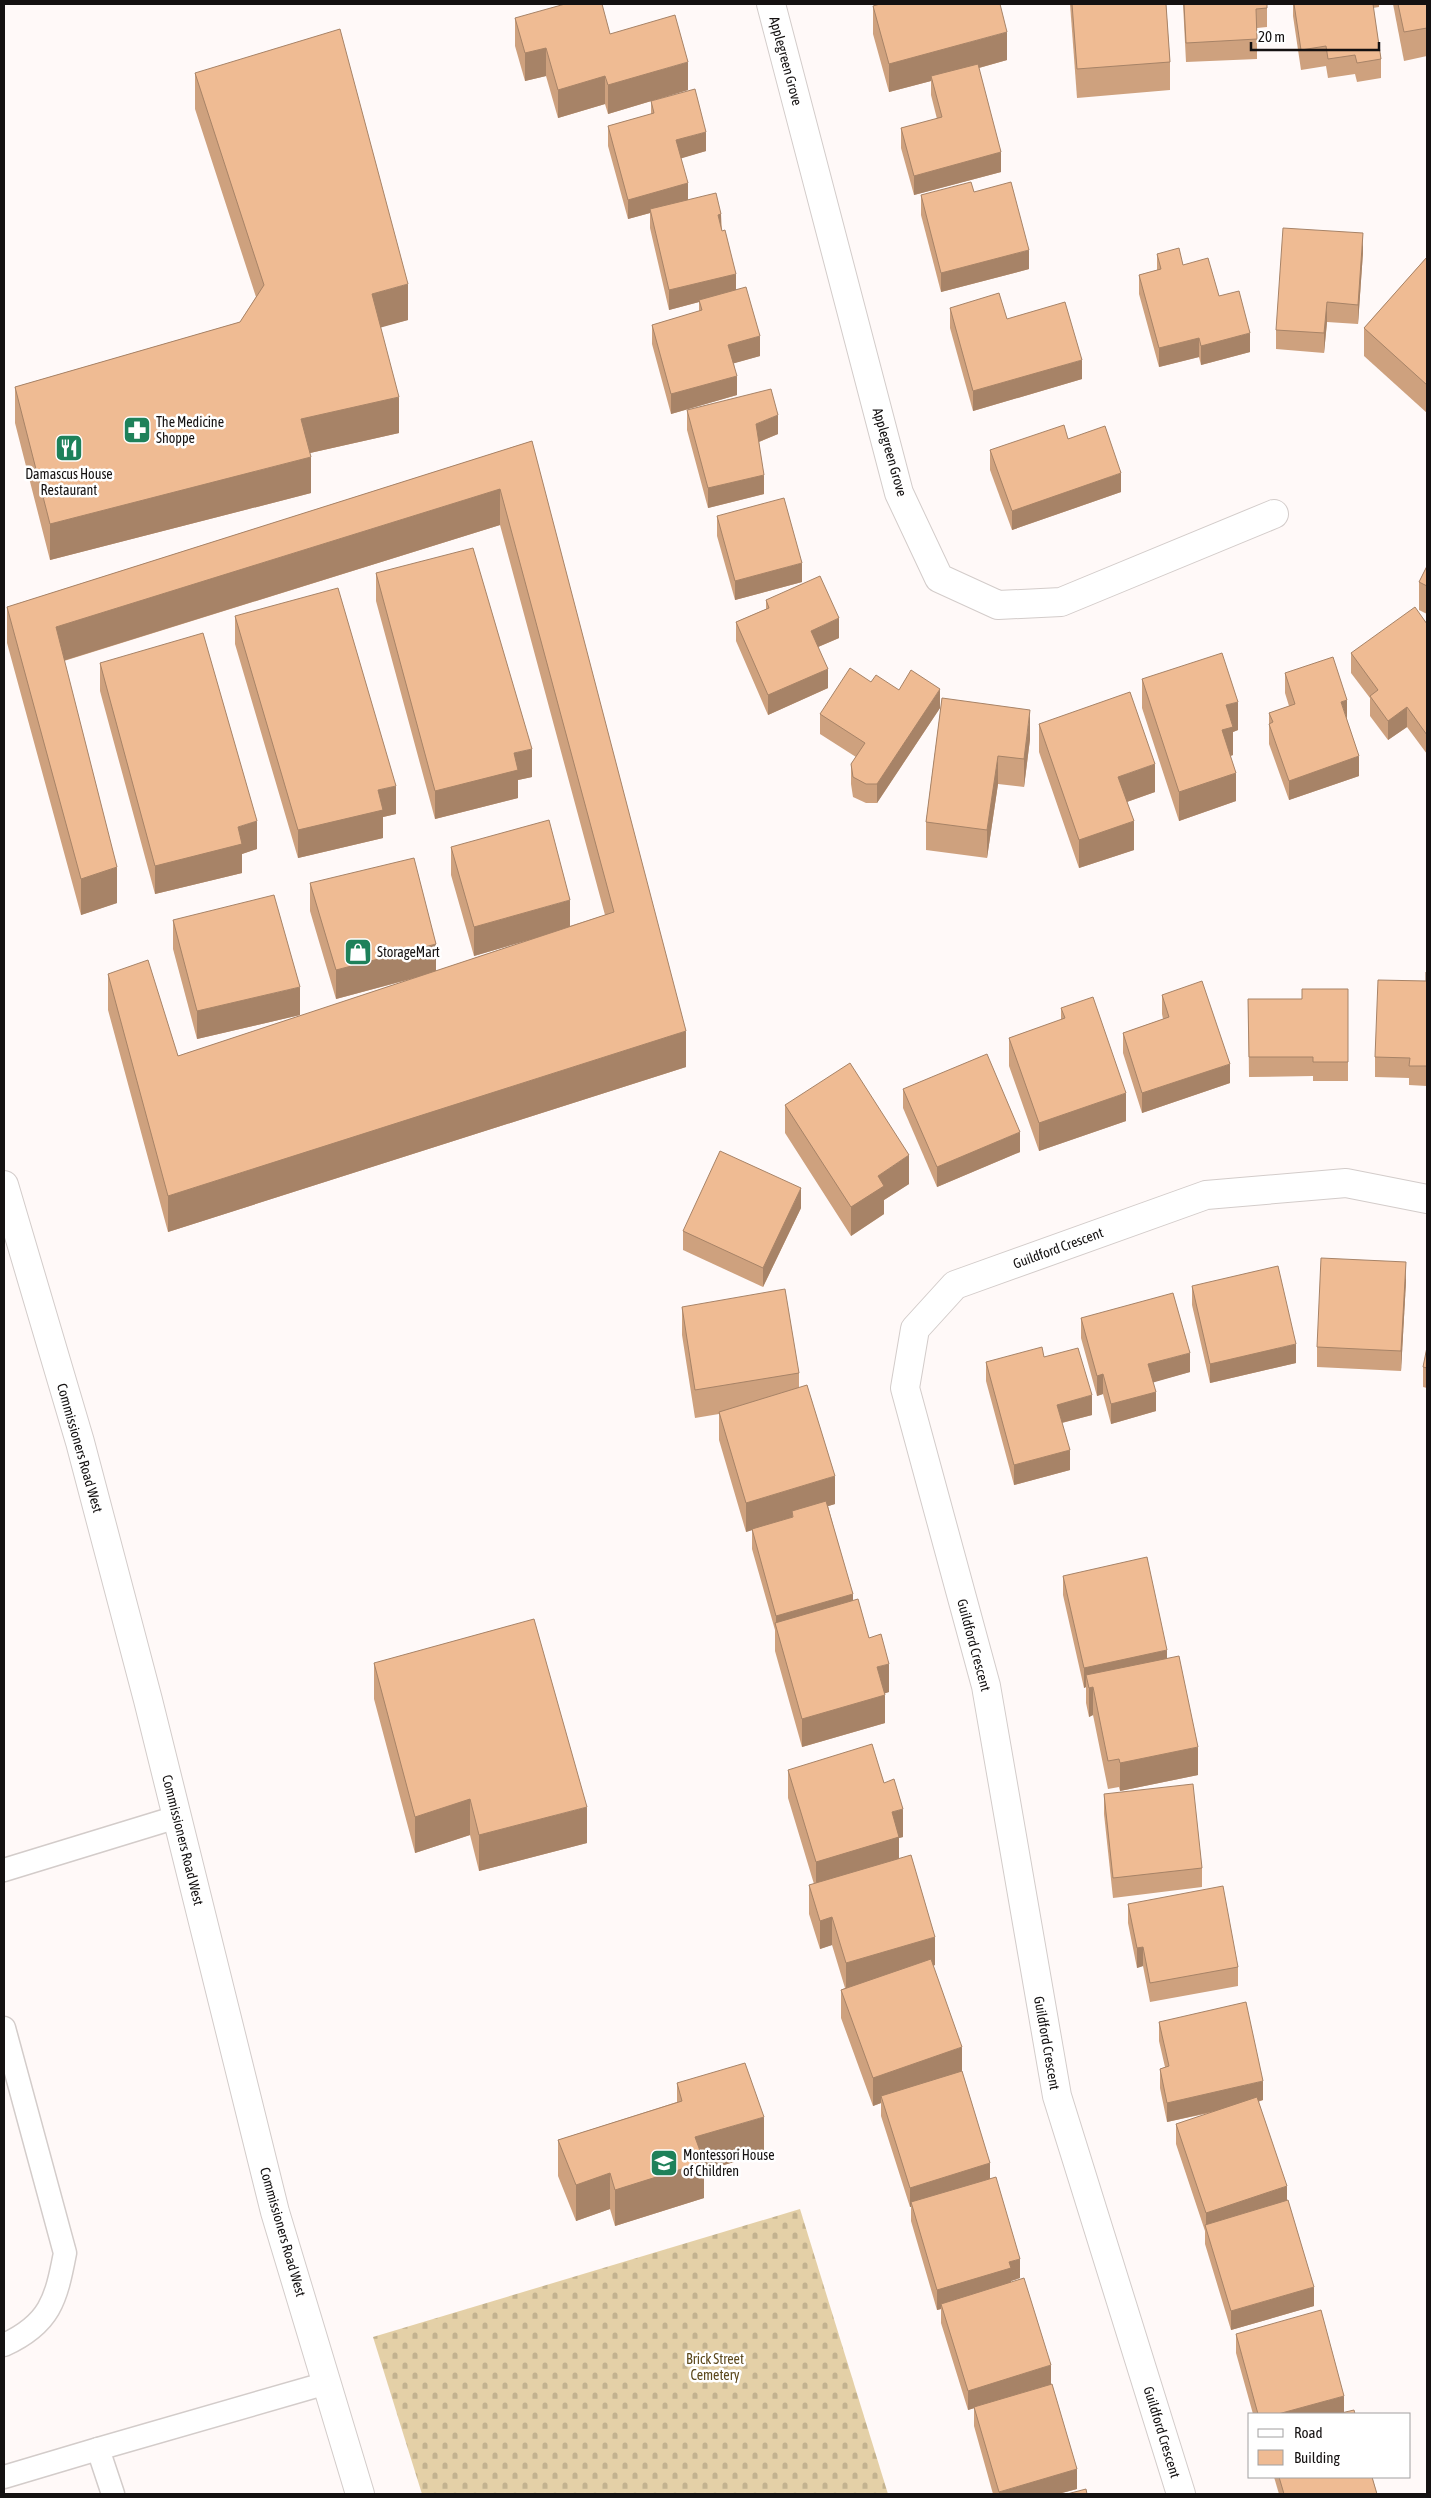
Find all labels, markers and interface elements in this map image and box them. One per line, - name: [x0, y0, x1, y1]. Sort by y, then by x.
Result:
- street label: Applegreen Grove: [766, 15, 806, 107]
- scale bar: [1251, 20, 1378, 52]
- text: 20 m: [1258, 28, 1285, 45]
- street label: Applegreen Grove: [870, 406, 910, 498]
- place label: The Medicine Shoppe: [156, 414, 224, 446]
- pharmacy icon: The Medicine Shoppe: [122, 415, 152, 445]
- restaurant icon: Damascus House Restaurant: [54, 433, 84, 463]
- place label: Damascus House Restaurant: [25, 466, 113, 498]
- shop icon: StorageMart: [343, 937, 373, 967]
- place label: StorageMart: [377, 944, 440, 960]
- street label: Guildford Crescent: [1011, 1224, 1105, 1272]
- street label: Commissioners Road West: [54, 1381, 106, 1515]
- street label: Guildford Crescent: [954, 1597, 994, 1693]
- street label: Commissioners Road West: [159, 1773, 207, 1907]
- street label: Guildford Crescent: [1031, 1995, 1063, 2091]
- place label: Montessori House of Children: [683, 2147, 775, 2179]
- school or university icon: Montessori House of Children: [649, 2148, 679, 2178]
- street label: Commissioners Road West: [257, 2165, 309, 2299]
- park label: Brick Street Cemetery: [686, 2351, 744, 2383]
- street label: Guildford Crescent: [1140, 2384, 1184, 2480]
- legend: [1248, 2413, 1411, 2478]
- text: Road: [1294, 2424, 1323, 2441]
- text: Building: [1294, 2449, 1340, 2466]

